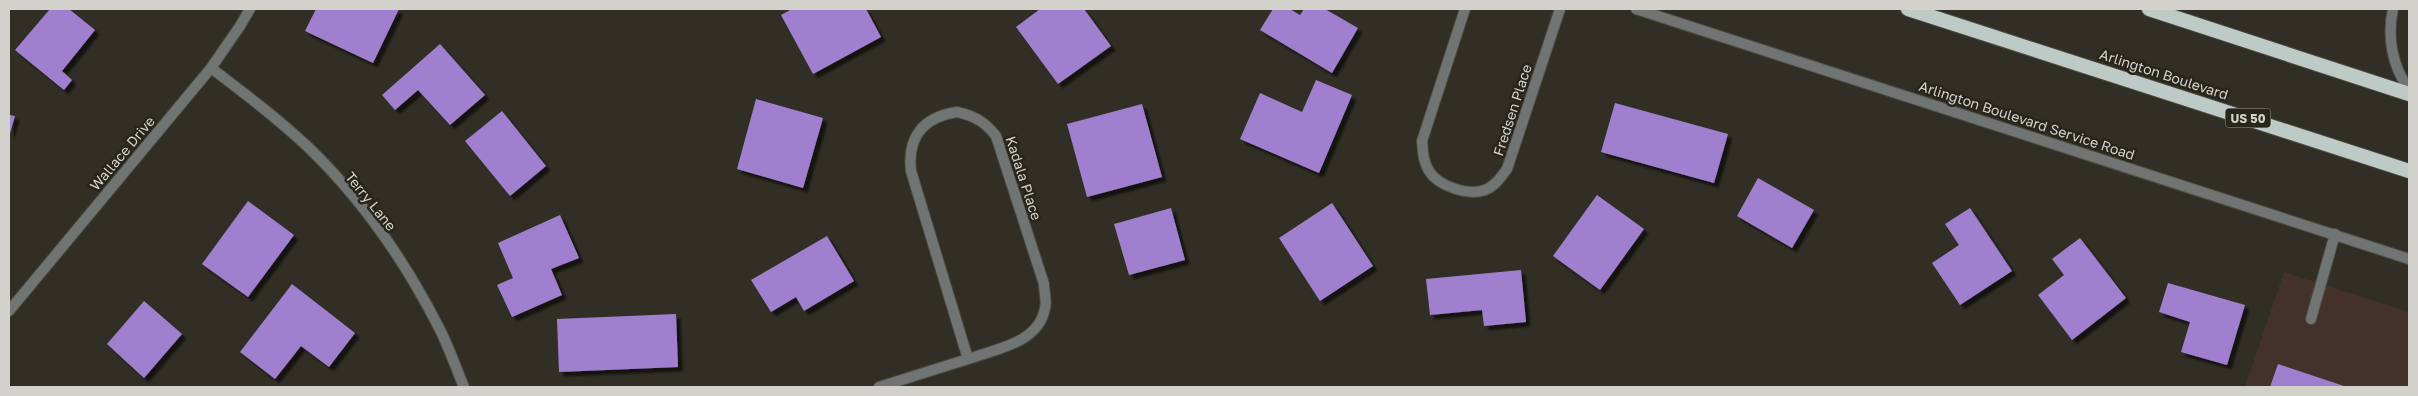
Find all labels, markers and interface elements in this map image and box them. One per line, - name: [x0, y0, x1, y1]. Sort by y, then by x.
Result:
- street label: Arlington Boulevard: [2098, 45, 2230, 103]
- street label: Fredsen Place: [1489, 62, 1535, 158]
- street label: Arlington Boulevard Service Road: [1917, 77, 2137, 163]
- road number: US 50: [2226, 109, 2270, 128]
- street label: Wallace Drive: [86, 112, 158, 194]
- street label: Kadala Place: [1002, 134, 1046, 222]
- street label: Terry Lane: [342, 168, 400, 234]

